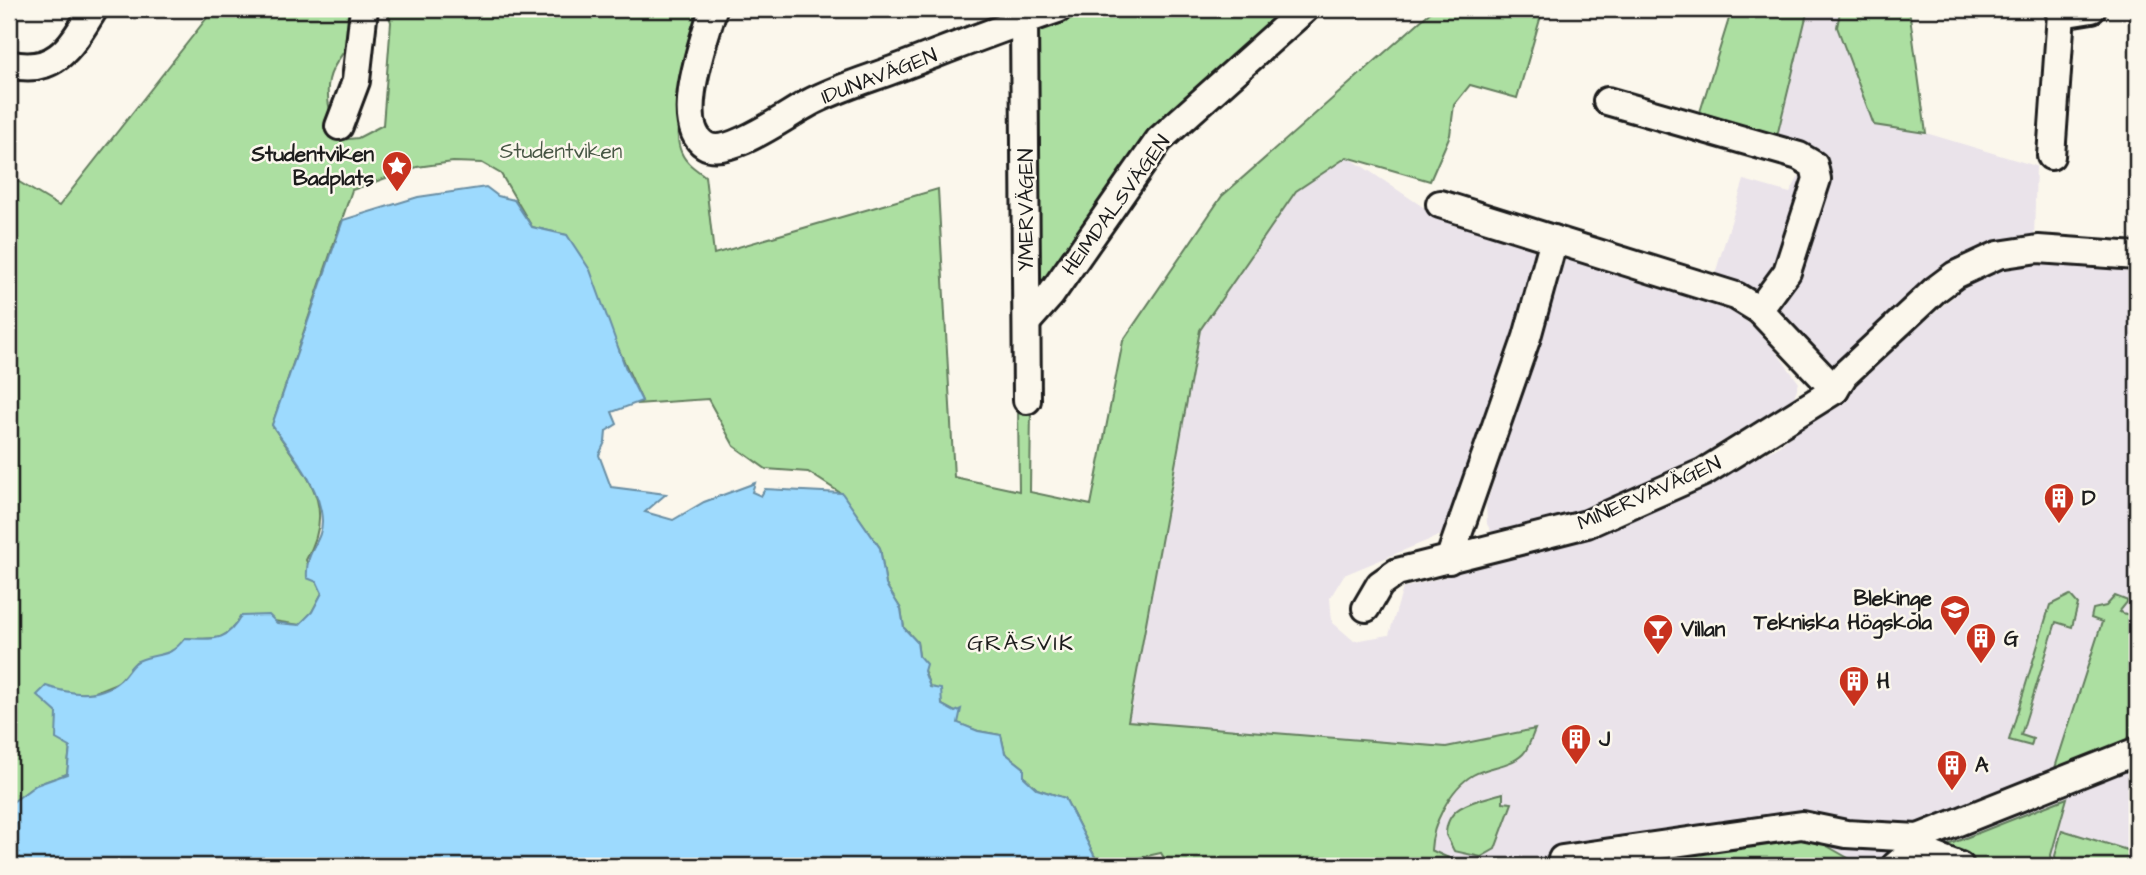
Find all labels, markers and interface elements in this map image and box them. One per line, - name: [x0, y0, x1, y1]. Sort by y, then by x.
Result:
- street label: IDUNAVÄGEN: [817, 41, 941, 111]
- street label: HEIMDALSVÄGEN: [1055, 129, 1177, 281]
- park label: Studentviken: [500, 137, 622, 166]
- place label: Studentviken Badplats: [250, 140, 374, 194]
- place icon: Studentviken Badplats: [380, 149, 414, 193]
- street label: YMERVÄGEN: [1012, 149, 1041, 271]
- street label: MINERVAVÄGEN: [1573, 448, 1725, 538]
- building icon: D: [2042, 481, 2076, 525]
- place label: D: [2082, 484, 2096, 513]
- place label: Blekinge Tekniska Högskola: [1753, 584, 1933, 639]
- school or university icon: Blekinge Tekniska Högskola: [1938, 593, 1972, 637]
- bar icon: Villan: [1641, 612, 1675, 656]
- place label: Villan: [1680, 615, 1726, 644]
- building icon: G: [1964, 621, 1998, 665]
- place label: G: [2004, 624, 2019, 653]
- district label: GRÄSVIK: [967, 627, 1075, 659]
- building icon: H: [1837, 664, 1871, 708]
- place label: H: [1877, 667, 1890, 696]
- building icon: J: [1559, 722, 1593, 766]
- place label: J: [1598, 725, 1611, 754]
- building icon: A: [1935, 748, 1969, 792]
- place label: A: [1975, 751, 1989, 780]

